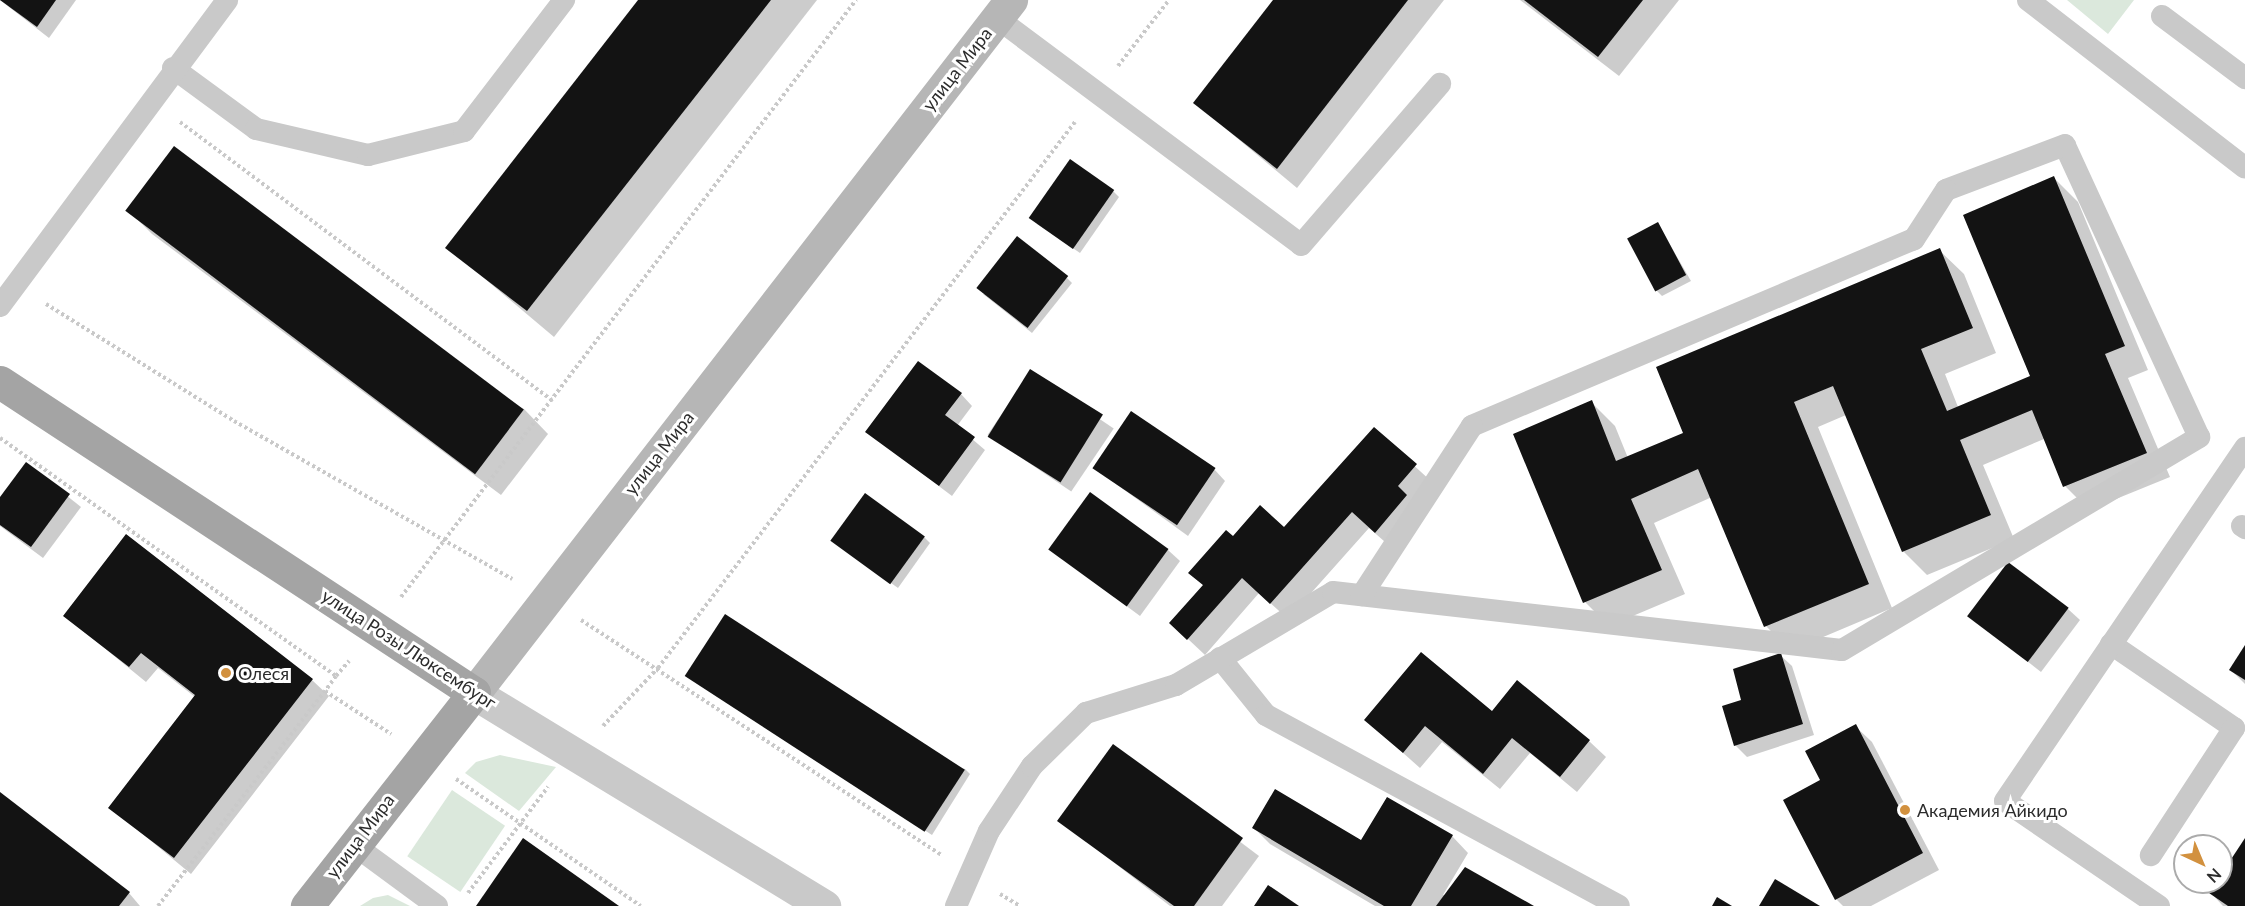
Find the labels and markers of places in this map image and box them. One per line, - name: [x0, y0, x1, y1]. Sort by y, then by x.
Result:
- place label: Олеся: [238, 662, 289, 684]
- marker: Олеся: [219, 666, 233, 680]
- place label: Академия Айкидо: [1917, 799, 2068, 821]
- marker: Академия Айкидо: [1898, 803, 1912, 817]

